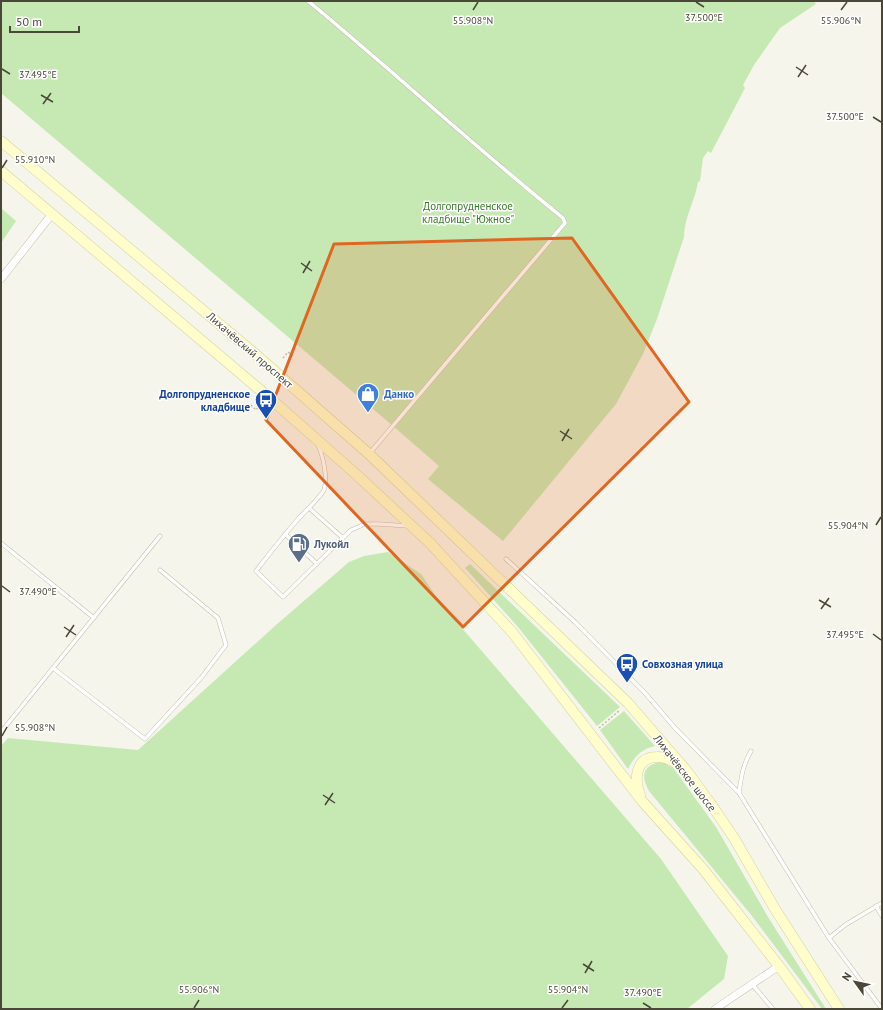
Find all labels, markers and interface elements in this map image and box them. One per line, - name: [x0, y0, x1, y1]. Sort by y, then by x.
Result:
- scale bar: [10, 8, 79, 34]
- text: 37.500°E: [685, 11, 723, 24]
- text: 50 m: [16, 14, 42, 29]
- text: 55.908°N: [453, 14, 493, 27]
- text: 55.906°N: [821, 14, 861, 27]
- text: 37.495°E: [19, 68, 57, 81]
- text: 37.500°E: [826, 110, 864, 123]
- text: 55.910°N: [15, 153, 55, 166]
- park label: Долгопрудненское кладбище "Южное": [422, 199, 514, 226]
- street label: Лихачёвский проспект: [203, 308, 296, 392]
- shop icon: Данко: [355, 381, 381, 414]
- place label: Долгопрудненское кладбище: [159, 387, 250, 414]
- bus stop icon: Долгопрудненское кладбище: [253, 387, 279, 420]
- place label: Данко: [384, 387, 414, 401]
- text: 55.904°N: [828, 519, 868, 532]
- fuel station icon: Лукойл: [286, 531, 312, 564]
- place label: Лукойл: [313, 537, 349, 551]
- text: 37.490°E: [19, 585, 57, 598]
- text: 37.495°E: [826, 628, 864, 641]
- bus stop icon: Совхозная улица: [614, 651, 640, 684]
- place label: Совхозная улица: [642, 657, 723, 671]
- text: 55.908°N: [15, 721, 55, 734]
- street label: Лихачёвское шоссе: [650, 731, 720, 815]
- north arrow: [835, 962, 875, 1002]
- text: N: [839, 970, 854, 983]
- text: 55.906°N: [179, 983, 219, 996]
- text: 55.904°N: [548, 983, 588, 996]
- text: 37.490°E: [624, 986, 662, 999]

